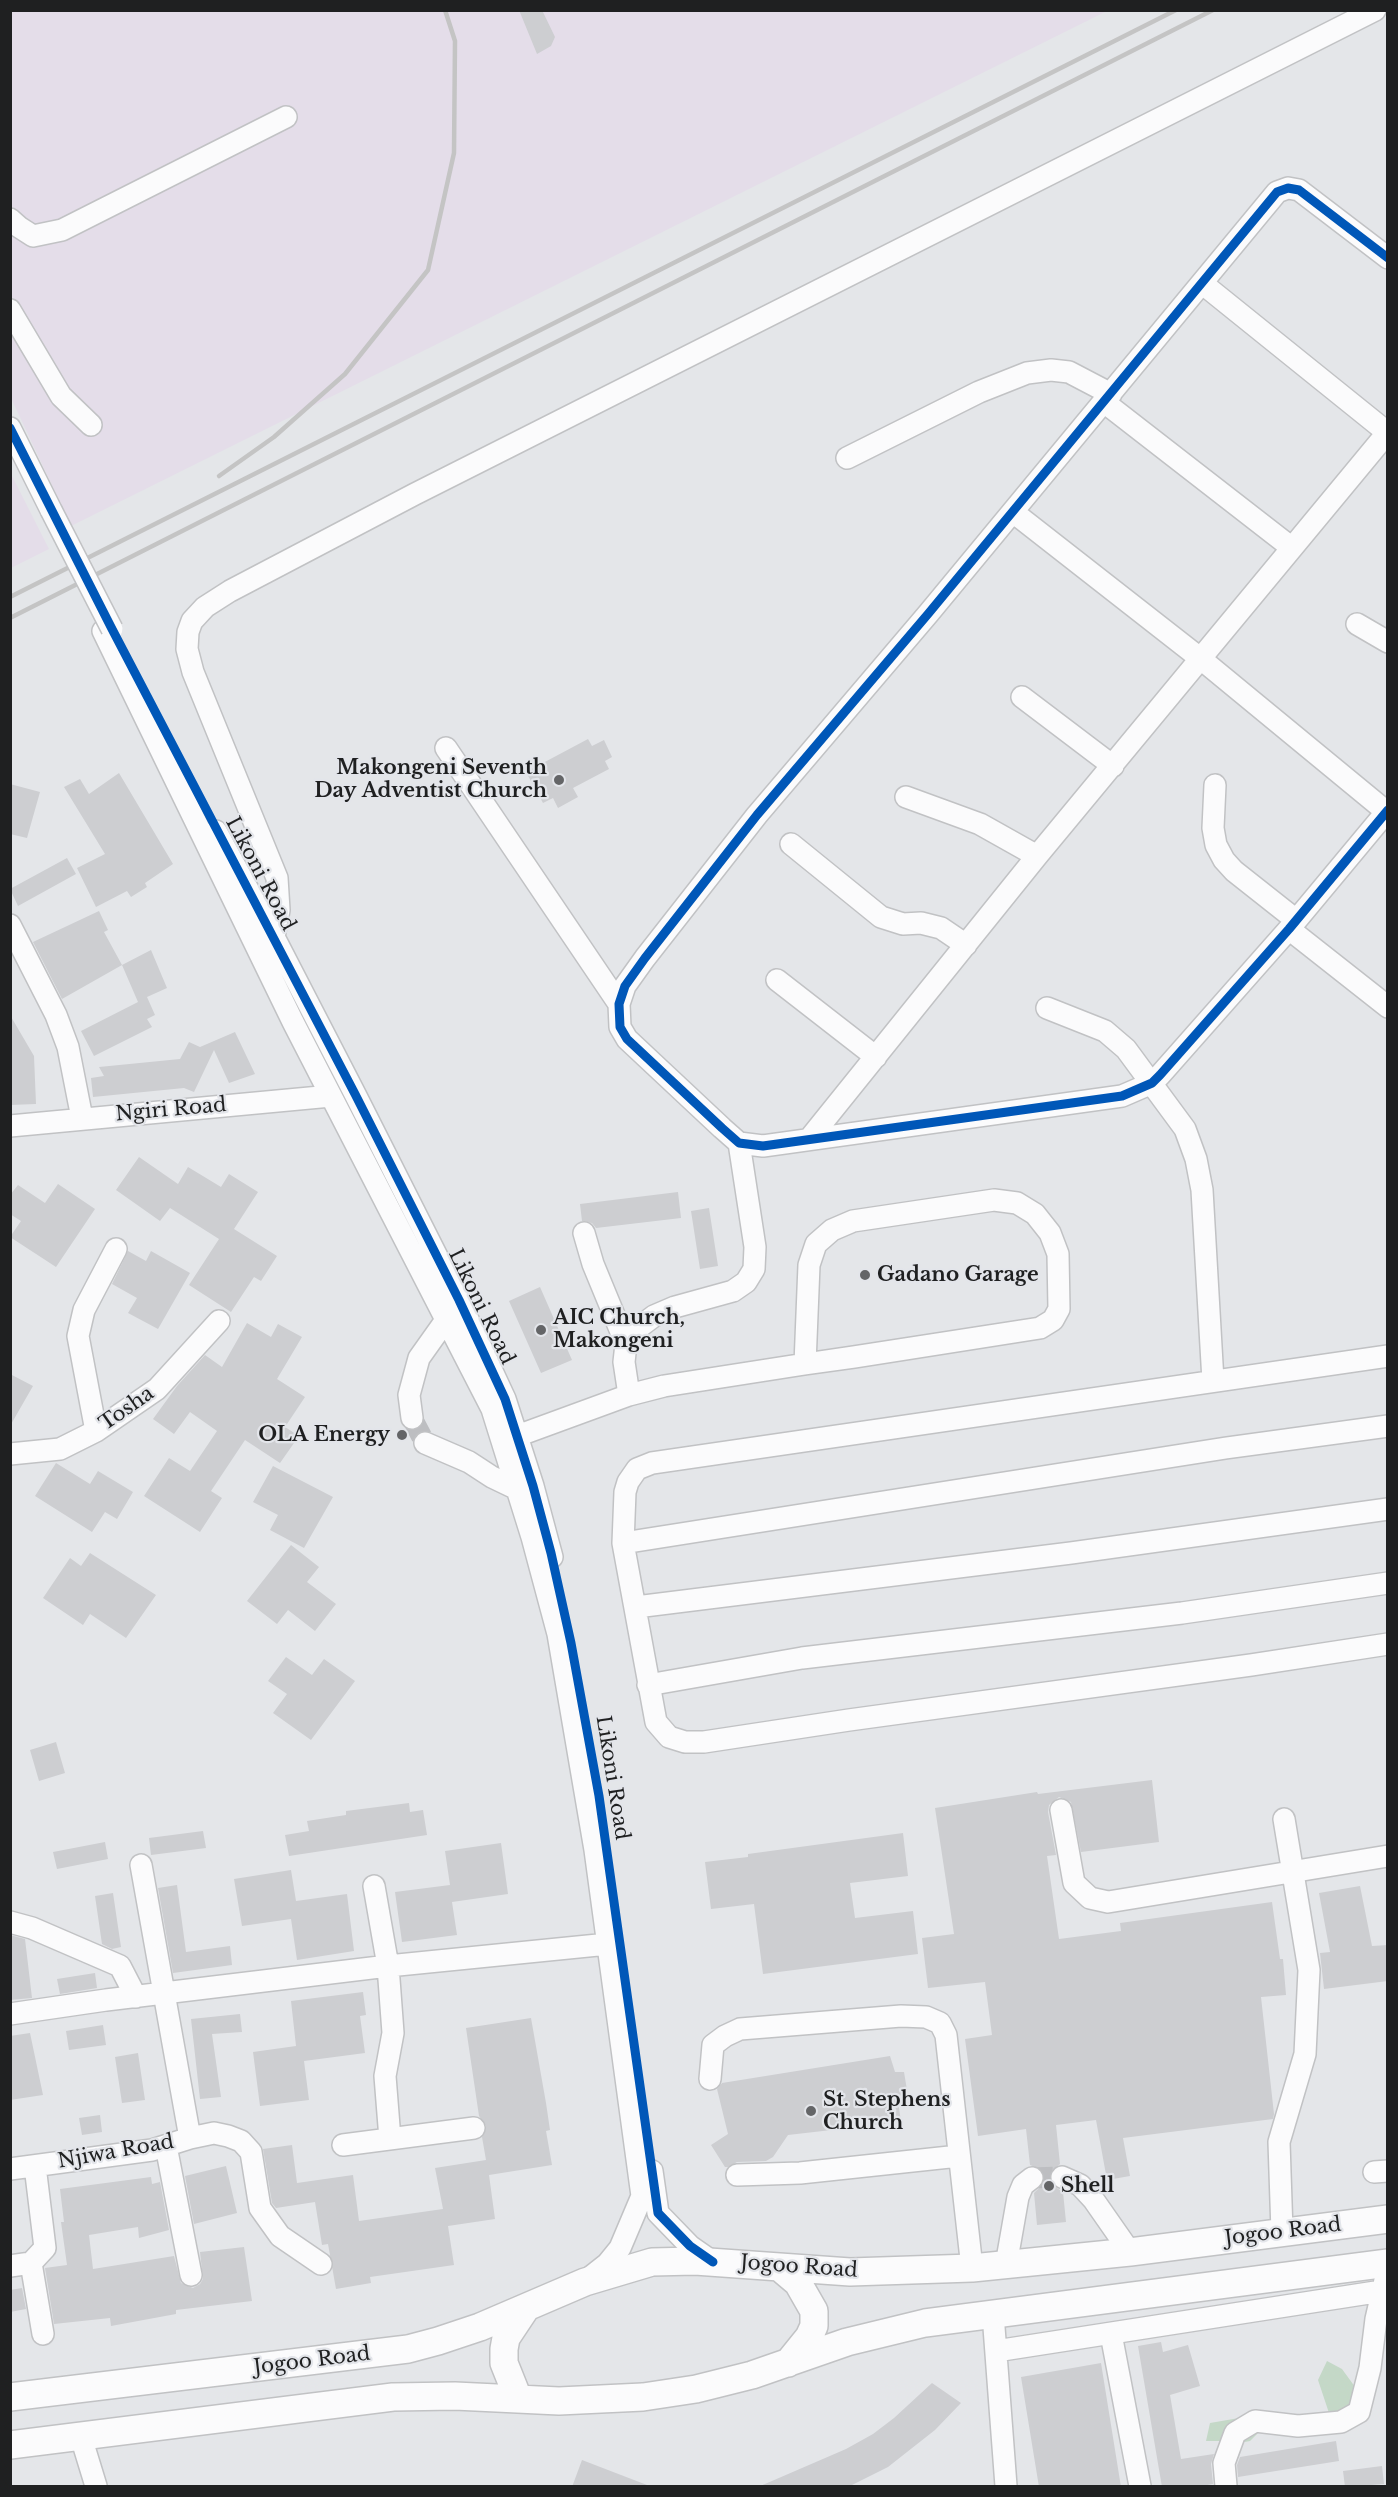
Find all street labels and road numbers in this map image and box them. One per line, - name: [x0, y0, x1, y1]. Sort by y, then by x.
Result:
- street label: Likoni Road: [220, 813, 300, 935]
- street label: Ngiri Road: [114, 1093, 228, 1127]
- street label: Likoni Road: [443, 1245, 519, 1369]
- street label: Tosha: [95, 1382, 159, 1436]
- street label: Likoni Road: [590, 1714, 634, 1842]
- street label: Njiwa Road: [56, 2130, 176, 2174]
- street label: Jogoo Road: [1223, 2213, 1343, 2251]
- street label: Jogoo Road: [740, 2251, 858, 2283]
- street label: Jogoo Road: [252, 2342, 372, 2380]

